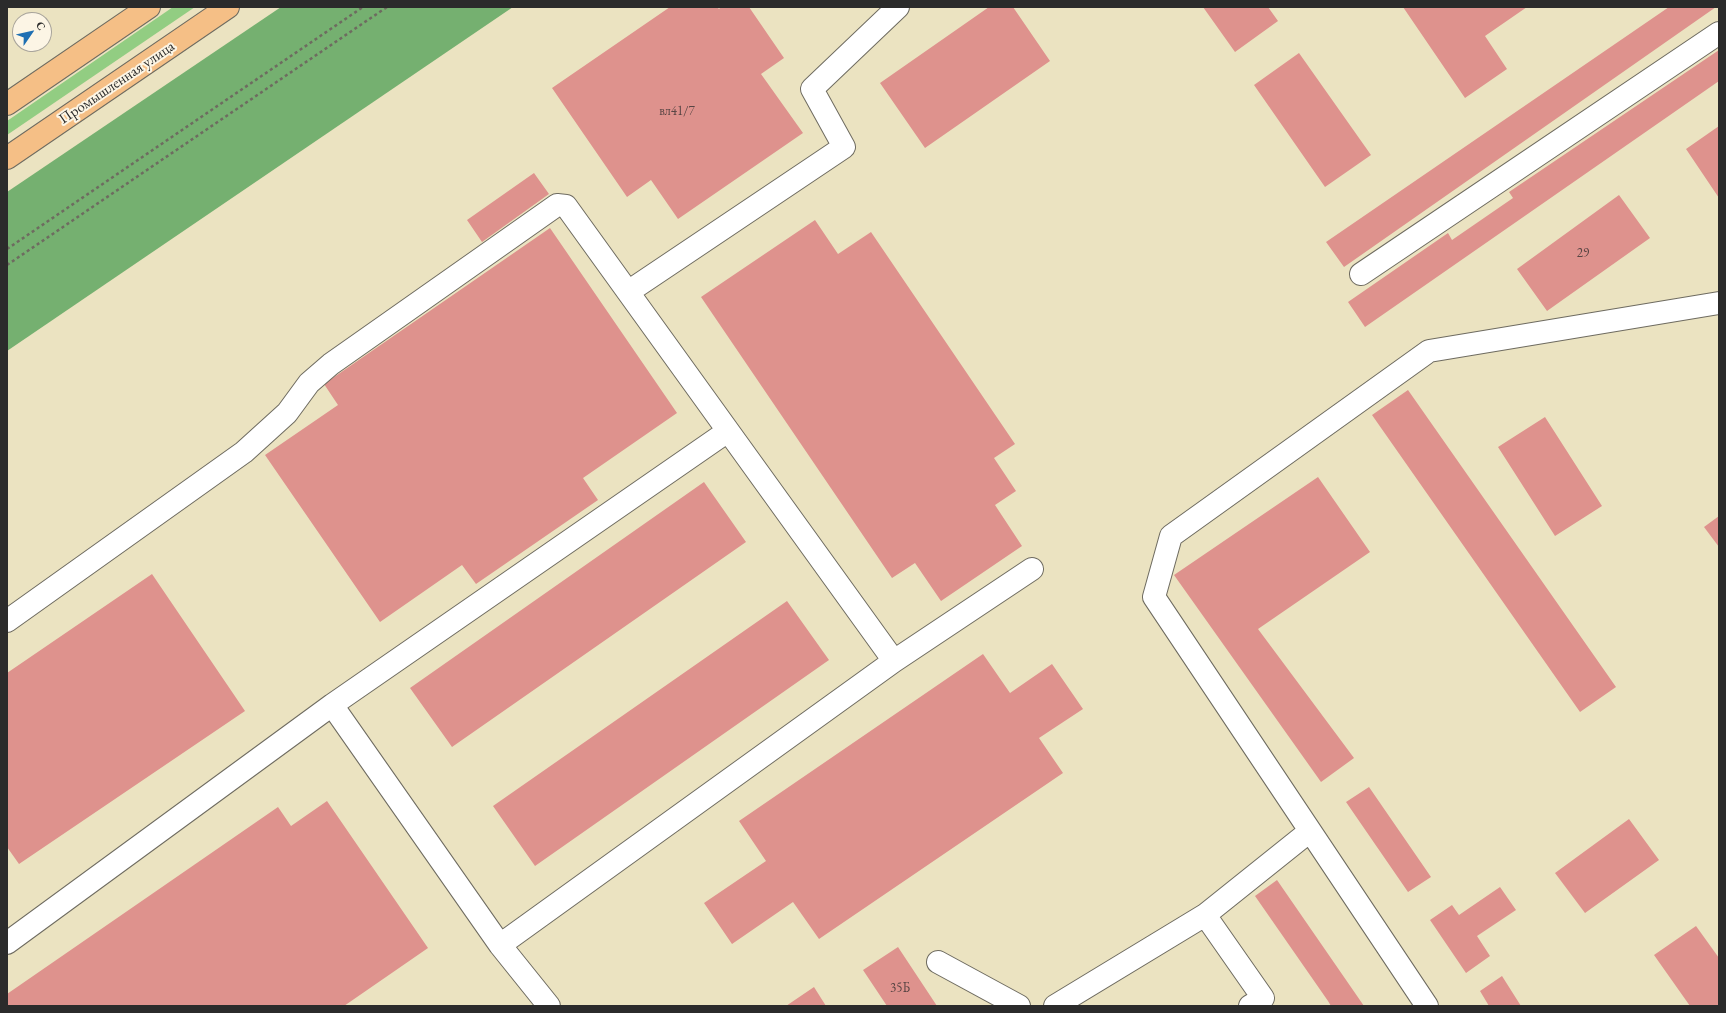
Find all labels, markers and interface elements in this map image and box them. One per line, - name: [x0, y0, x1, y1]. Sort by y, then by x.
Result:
- north arrow: [12, 12, 52, 52]
- text: С: [33, 19, 49, 33]
- street label: Промышленная улица: [56, 38, 178, 128]
- house number: вл41/7: [659, 103, 695, 119]
- house number: 29: [1577, 245, 1589, 261]
- house number: 35Б: [890, 980, 910, 996]

